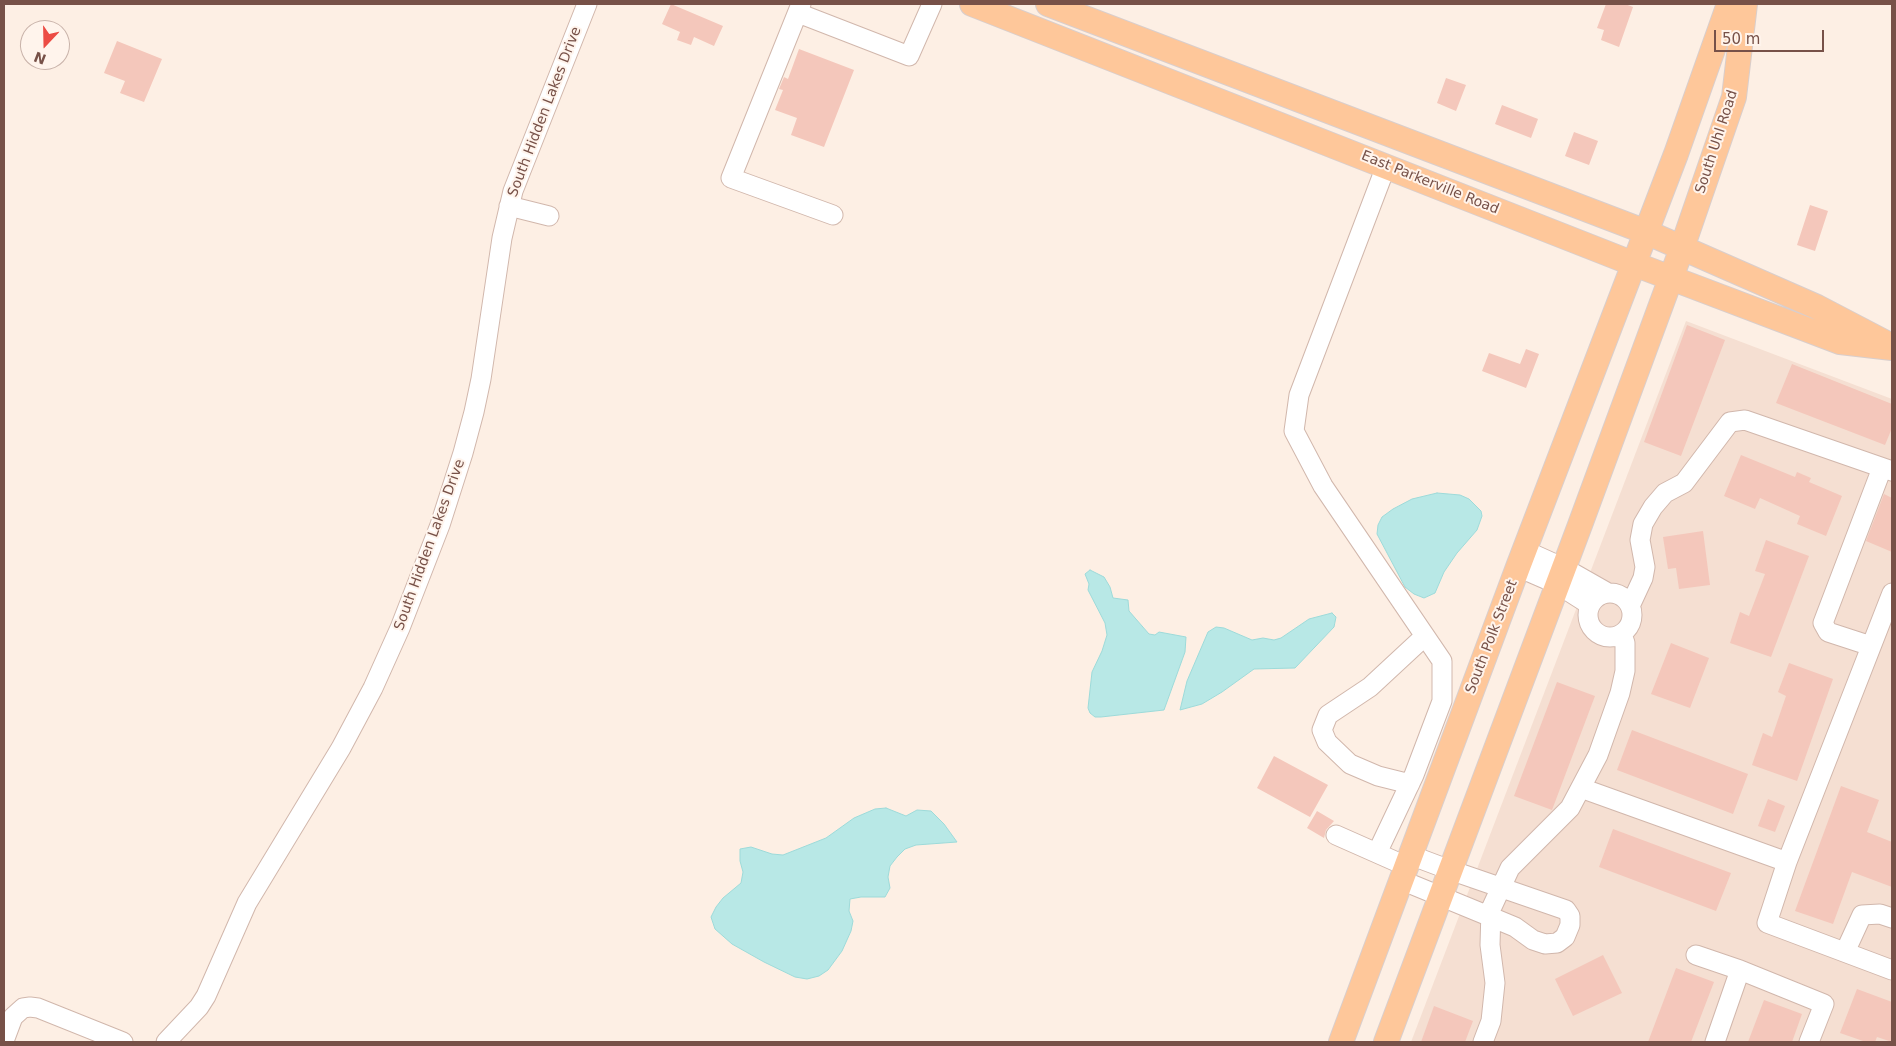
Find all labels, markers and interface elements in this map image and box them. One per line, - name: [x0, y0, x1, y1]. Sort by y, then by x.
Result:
- north arrow: [20, 20, 70, 70]
- scale bar: [1716, 20, 1826, 52]
- street label: South Hidden Lakes Drive: [505, 25, 585, 199]
- text: 50 m: [1722, 30, 1760, 48]
- text: N: [32, 49, 48, 68]
- street label: South Uhl Road: [1692, 88, 1742, 196]
- street label: East Parkerville Road: [1359, 148, 1501, 218]
- street label: South Hidden Lakes Drive: [391, 457, 469, 633]
- street label: South Polk Street: [1463, 578, 1521, 696]

